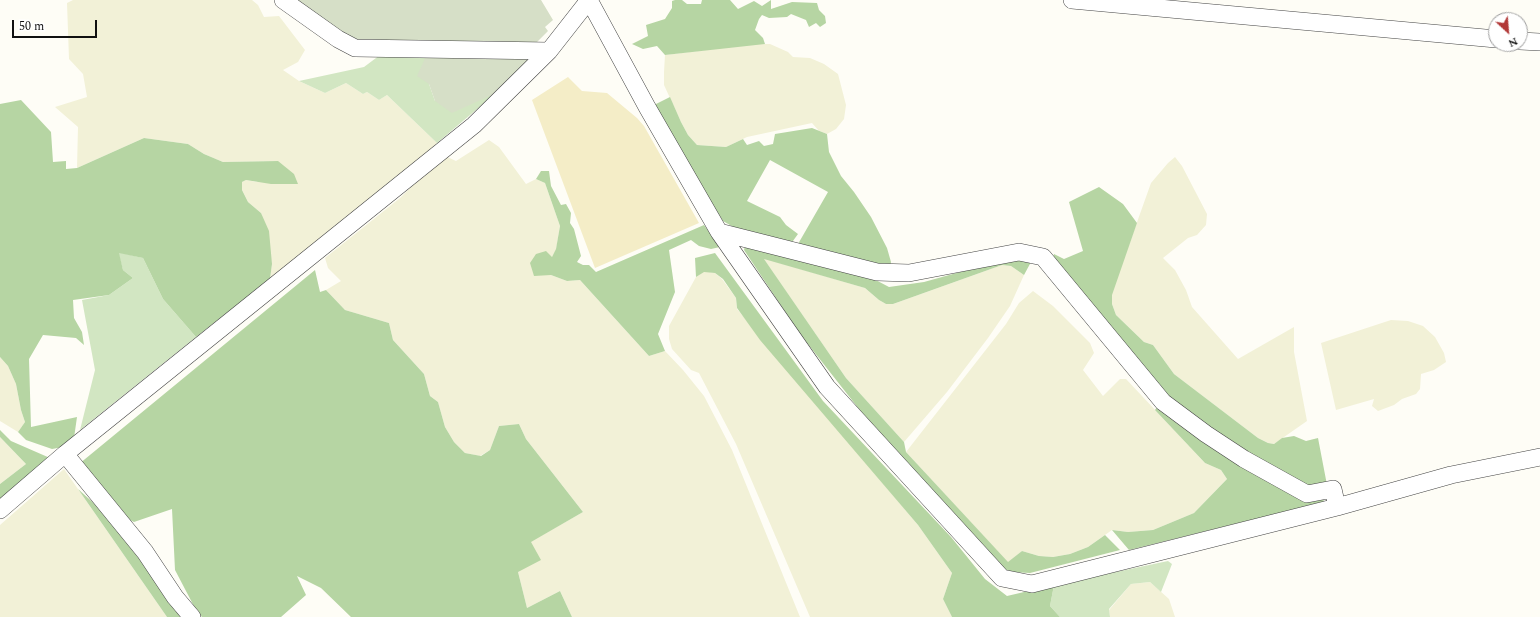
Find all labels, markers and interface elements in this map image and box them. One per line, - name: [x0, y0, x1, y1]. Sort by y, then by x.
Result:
- scale bar: [14, 12, 99, 38]
- north arrow: [1488, 12, 1528, 52]
- text: 50 m: [19, 17, 44, 36]
- text: N: [1505, 33, 1521, 52]

